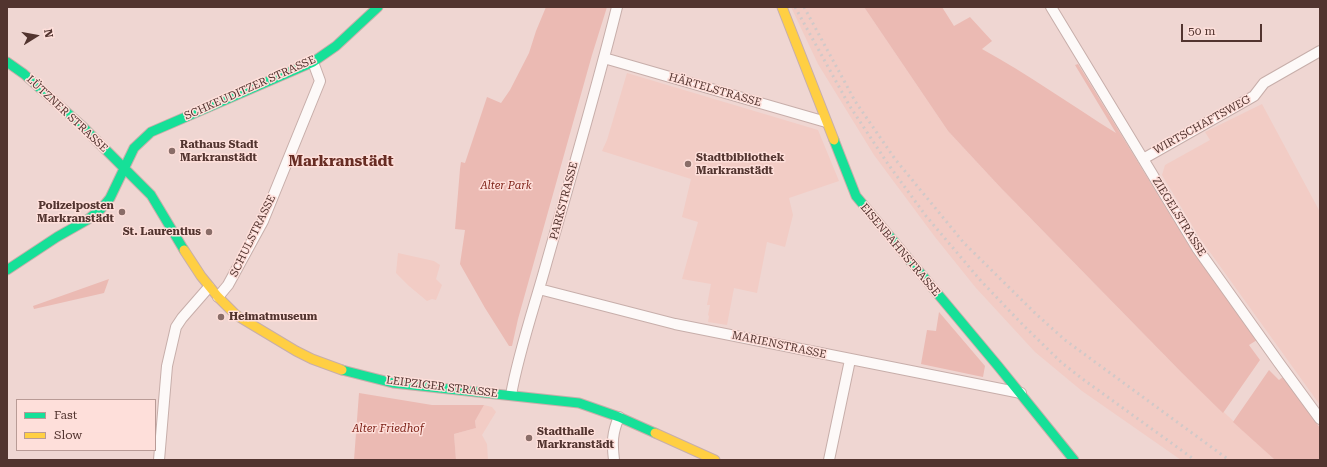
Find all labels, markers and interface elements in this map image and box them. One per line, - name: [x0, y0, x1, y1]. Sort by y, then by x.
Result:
- north arrow: [16, 16, 56, 56]
- scale bar: [1183, 16, 1264, 42]
- text: 50 m: [1188, 24, 1215, 38]
- text: N: [41, 28, 55, 39]
- street label: SCHKEUDITZER STRASSE: [182, 53, 318, 123]
- street label: HÄRTELSTRASSE: [667, 70, 763, 110]
- street label: LÜTZNER STRASSE: [24, 73, 110, 155]
- street label: WIRTSCHAFTSWEG: [1151, 93, 1253, 157]
- place label: Rathaus Stadt Markranstädt: [180, 138, 258, 164]
- marker: Rathaus Stadt Markranstädt: [167, 146, 177, 156]
- place label: Stadtbibliothek Markranstädt: [696, 151, 784, 177]
- district label: Markranstädt: [289, 153, 393, 171]
- marker: Stadtbibliothek Markranstädt: [683, 159, 693, 169]
- street label: PARKSTRASSE: [547, 161, 581, 241]
- street label: ZIEGELSTRASSE: [1149, 175, 1209, 259]
- park label: Alter Park: [480, 179, 532, 193]
- street label: SCHULSTRASSE: [227, 193, 279, 279]
- place label: Polizeiposten Markranstädt: [37, 199, 114, 225]
- street label: EISENBAHNSTRASSE: [857, 201, 943, 299]
- marker: Polizeiposten Markranstädt: [117, 207, 127, 217]
- place label: St. Laurentius: [123, 225, 201, 239]
- marker: St. Laurentius: [204, 227, 214, 237]
- place label: Heimatmuseum: [229, 310, 317, 324]
- marker: Heimatmuseum: [216, 312, 226, 322]
- street label: MARIENSTRASSE: [731, 329, 827, 361]
- street label: LEIPZIGER STRASSE: [385, 374, 499, 400]
- legend: [16, 399, 156, 451]
- text: Fast: [54, 408, 77, 422]
- park label: Alter Friedhof: [352, 422, 424, 436]
- place label: Stadthalle Markranstädt: [537, 425, 614, 451]
- text: Slow: [54, 428, 82, 442]
- marker: Stadthalle Markranstädt: [524, 433, 534, 443]

